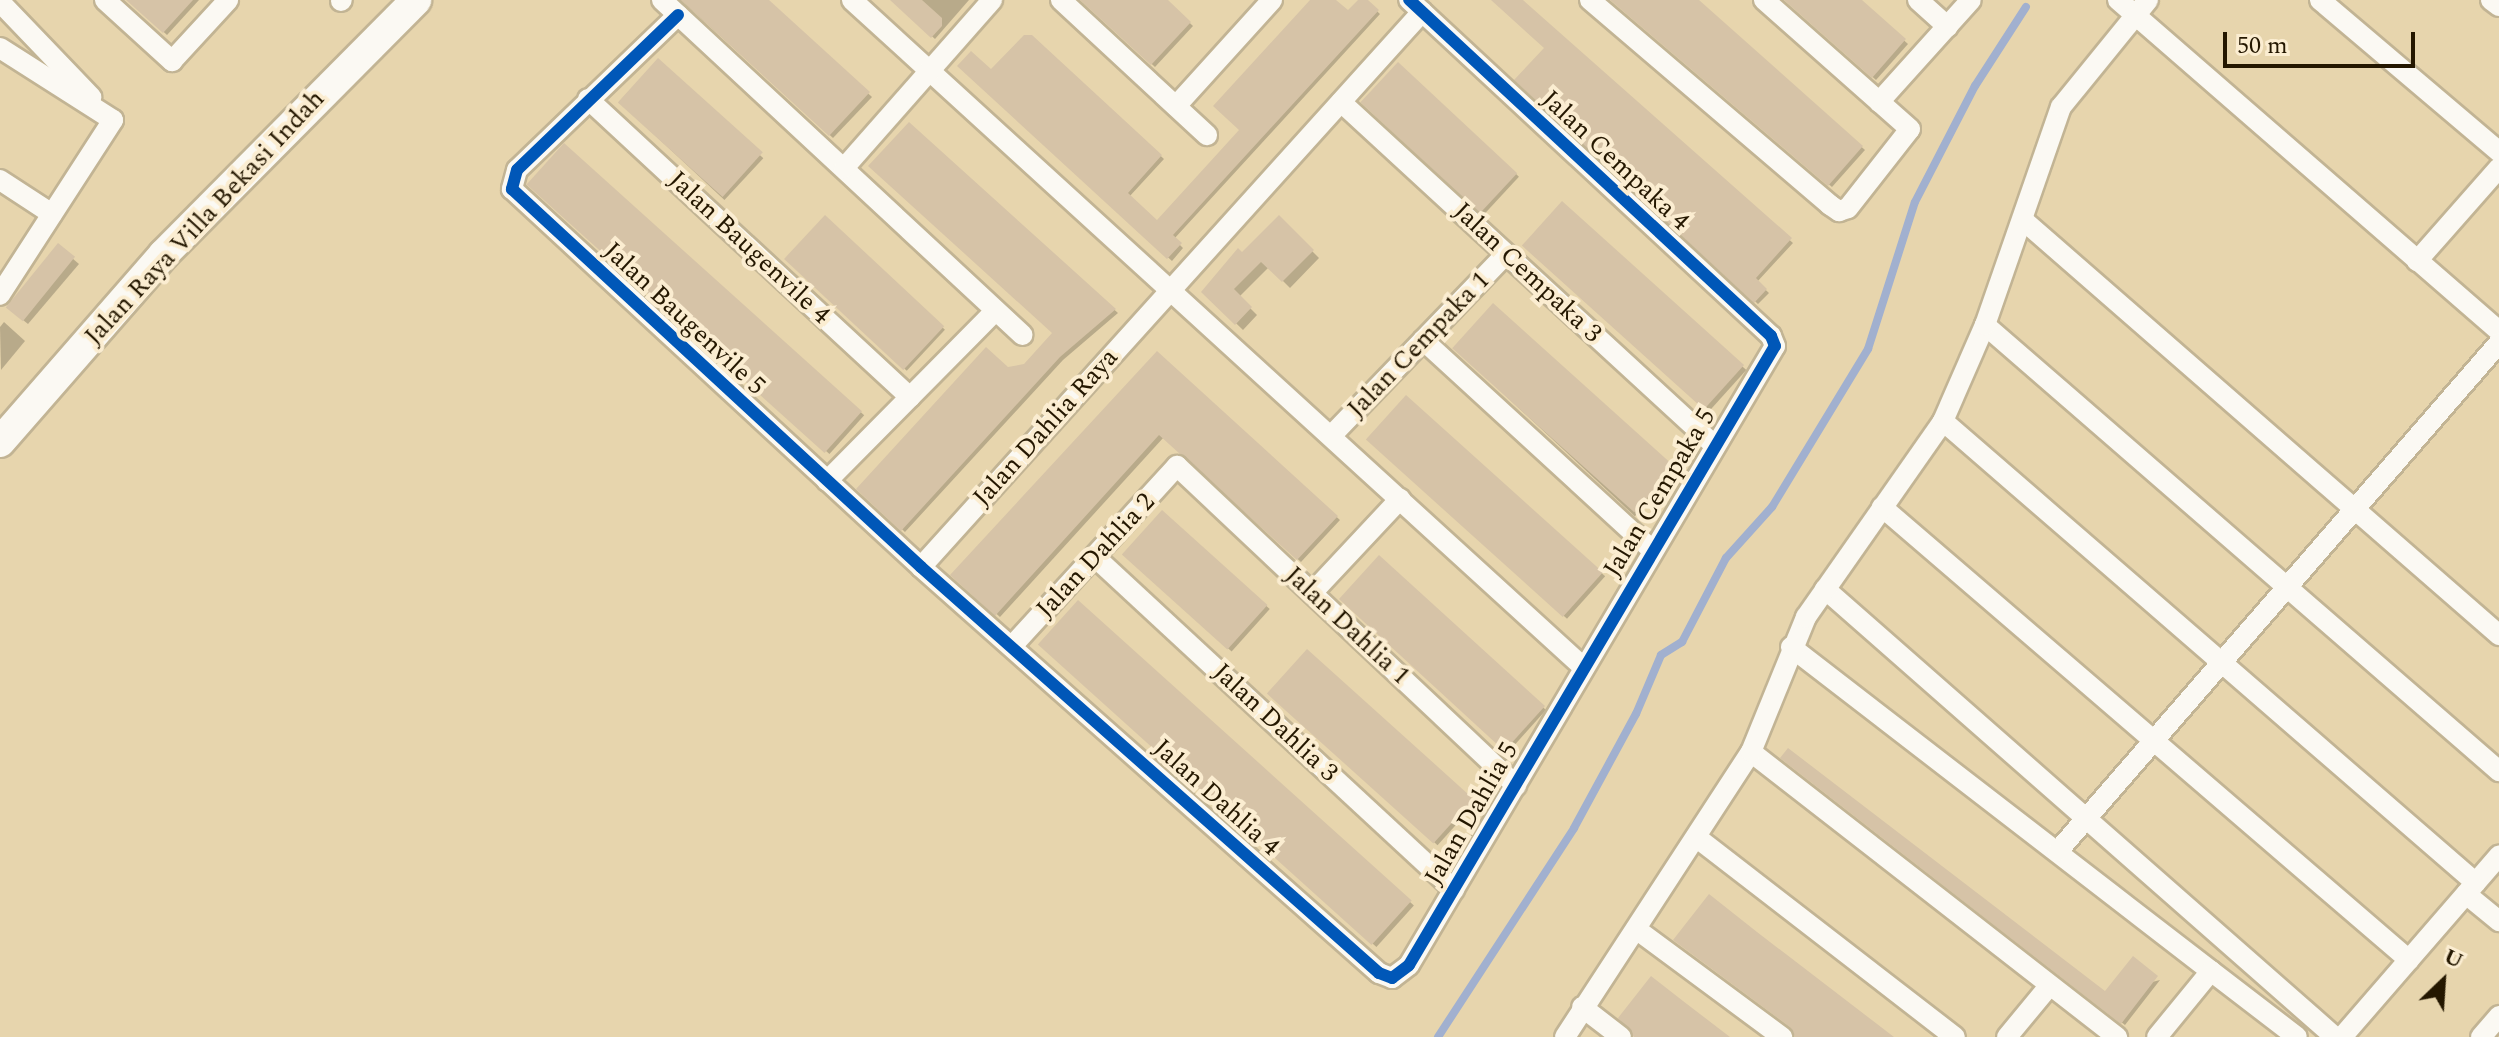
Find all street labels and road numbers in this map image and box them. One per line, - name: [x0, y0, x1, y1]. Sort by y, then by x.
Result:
- street label: Jalan Raya Villa Bekasi Indah: [78, 84, 332, 352]
- street label: Jalan Cempaka 4: [1534, 84, 1696, 238]
- street label: Jalan Baugenvile 4: [662, 165, 836, 331]
- street label: Jalan Cempaka 3: [1446, 196, 1608, 350]
- street label: Jalan Baugenvile 5: [597, 236, 771, 402]
- street label: Jalan Cempaka 1: [1341, 265, 1497, 425]
- street label: Jalan Dahlia Raya: [967, 342, 1125, 514]
- street label: Jalan Cempaka 5: [1597, 403, 1723, 583]
- street label: Jalan Dahlia 2: [1030, 487, 1162, 625]
- street label: Jalan Dahlia 1: [1278, 560, 1416, 692]
- street label: Jalan Dahlia 3: [1206, 657, 1344, 789]
- street label: Jalan Dahlia 4: [1146, 733, 1286, 863]
- street label: Jalan Dahlia 5: [1419, 737, 1525, 891]

